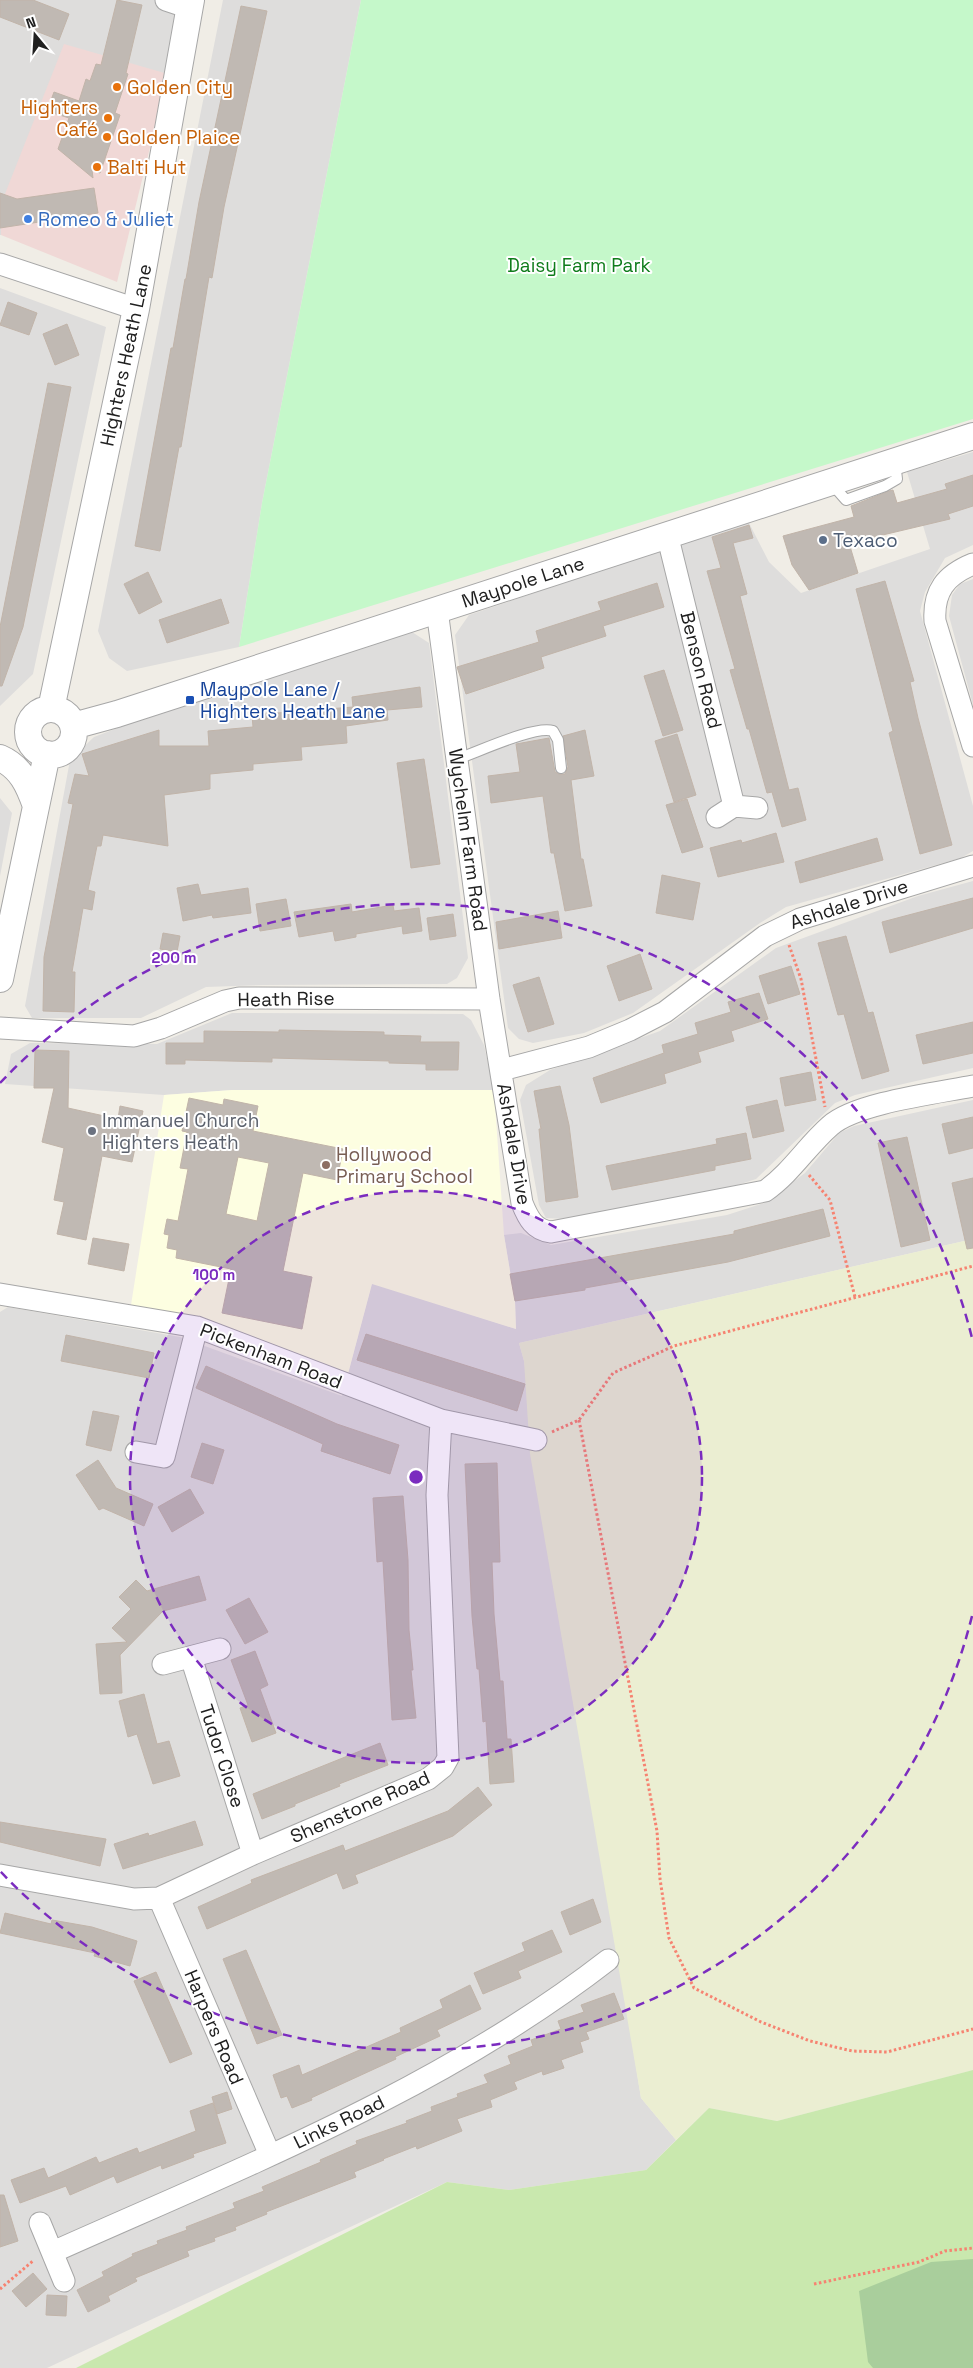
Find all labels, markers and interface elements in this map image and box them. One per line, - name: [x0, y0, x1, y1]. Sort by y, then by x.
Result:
- north arrow: [10, 10, 60, 60]
- text: N: [24, 13, 38, 33]
- place label: Golden City: [127, 75, 233, 100]
- marker: Golden City: [111, 81, 123, 93]
- place label: Highters Café: [21, 95, 98, 142]
- marker: Highters Café: [102, 112, 114, 124]
- place label: Golden Plaice: [117, 125, 240, 150]
- marker: Golden Plaice: [101, 131, 113, 143]
- place label: Balti Hut: [107, 155, 186, 180]
- marker: Balti Hut: [91, 161, 103, 173]
- place label: Romeo & Juliet: [38, 207, 174, 232]
- marker: Romeo & Juliet: [22, 213, 34, 225]
- park label: Daisy Farm Park: [507, 253, 651, 278]
- street label: Highters Heath Lane: [94, 262, 158, 448]
- place label: Texaco: [833, 528, 898, 553]
- marker: Texaco: [817, 534, 829, 546]
- street label: Maypole Lane: [458, 550, 588, 614]
- street label: Benson Road: [674, 609, 728, 731]
- place label: Maypole Lane / Highters Heath Lane: [200, 677, 386, 724]
- marker: Maypole Lane / Highters Heath Lane: [184, 694, 196, 706]
- street label: Wychelm Farm Road: [443, 747, 493, 933]
- street label: Ashdale Drive: [787, 873, 911, 935]
- text: 200 m: [152, 948, 196, 967]
- street label: Heath Rise: [237, 986, 335, 1012]
- street label: Ashdale Drive: [491, 1081, 537, 1207]
- place label: Immanuel Church Highters Heath: [102, 1108, 259, 1155]
- marker: Immanuel Church Highters Heath: [86, 1125, 98, 1137]
- place label: Hollywood Primary School: [336, 1142, 473, 1189]
- marker: Hollywood Primary School: [320, 1159, 332, 1171]
- text: 100 m: [193, 1265, 235, 1284]
- street label: Pickenham Road: [196, 1317, 346, 1395]
- centre of rings: [407, 1468, 425, 1486]
- street label: Tudor Close: [194, 1701, 250, 1811]
- street label: Shenstone Road: [286, 1765, 434, 1849]
- street label: Harpers Road: [179, 1966, 249, 2088]
- street label: Links Road: [289, 2089, 389, 2155]

